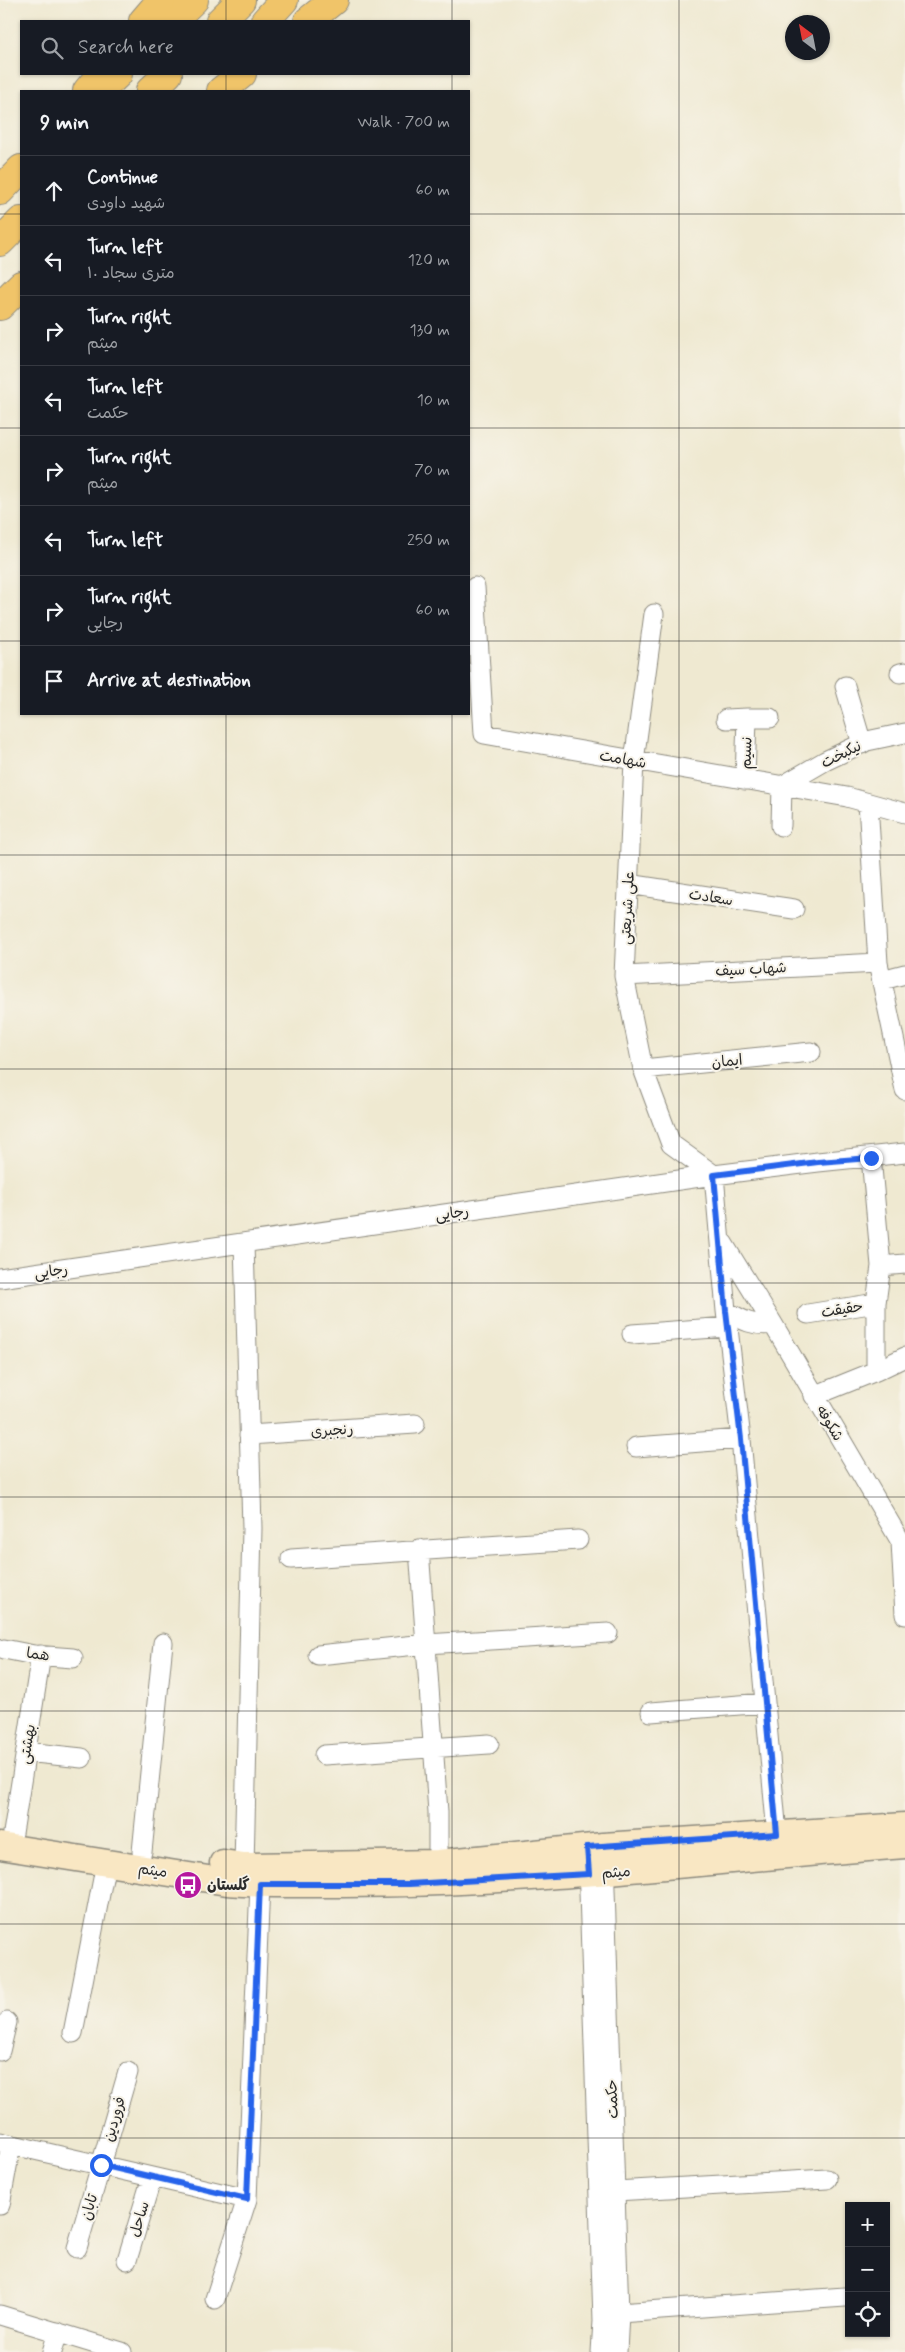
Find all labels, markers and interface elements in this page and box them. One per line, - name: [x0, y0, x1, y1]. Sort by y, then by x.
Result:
- north arrow: [785, 15, 830, 60]
- search box: [20, 20, 470, 75]
- icon: search: [38, 34, 66, 62]
- text: Search here: [78, 35, 174, 60]
- text: 9 min: [40, 109, 89, 137]
- text: Walk · 700 m: [358, 112, 450, 133]
- text: Continue: [87, 165, 158, 190]
- icon: ahead: [40, 177, 68, 205]
- text: 60 m: [416, 180, 450, 201]
- text: شهید داودی: [87, 193, 165, 214]
- text: Turn left: [87, 235, 163, 260]
- icon: left: [40, 247, 68, 275]
- text: 120 m: [408, 250, 450, 271]
- text: ۱۰ متری سجاد: [87, 263, 175, 284]
- text: Turn right: [87, 305, 171, 330]
- icon: right: [40, 317, 68, 345]
- text: 130 m: [409, 320, 450, 341]
- text: میثم: [87, 333, 118, 354]
- text: Turn left: [87, 375, 163, 400]
- icon: left: [40, 387, 68, 415]
- text: 10 m: [417, 390, 450, 411]
- text: حکمت: [87, 403, 129, 424]
- text: Turn right: [87, 445, 171, 470]
- icon: right: [40, 457, 68, 485]
- text: 70 m: [414, 460, 450, 481]
- text: میثم: [87, 473, 118, 494]
- icon: left: [40, 527, 68, 555]
- text: Turn left: [87, 528, 163, 553]
- text: 250 m: [407, 530, 450, 551]
- text: Turn right: [87, 585, 171, 610]
- icon: right: [40, 597, 68, 625]
- text: 60 m: [416, 600, 450, 621]
- text: رجایی: [87, 613, 123, 634]
- icon: arrive: [40, 667, 68, 695]
- text: Arrive at destination: [87, 668, 251, 693]
- street label: نسیم: [736, 736, 759, 770]
- street label: نیکبخت: [818, 737, 865, 773]
- street label: شهامت: [598, 746, 648, 774]
- street label: علی شریعتی: [616, 871, 640, 945]
- street label: سعادت: [687, 885, 734, 911]
- street label: شهاب سیف: [715, 958, 787, 982]
- street label: ایمان: [711, 1050, 744, 1074]
- route end: [860, 1147, 883, 1170]
- street label: رجایی: [434, 1202, 470, 1226]
- street label: رجایی: [33, 1260, 69, 1284]
- street label: حقیقت: [820, 1297, 864, 1323]
- street label: شکوفه: [811, 1402, 848, 1445]
- street label: رنجبری: [310, 1420, 354, 1442]
- street label: هما: [25, 1644, 51, 1666]
- street label: بهشتی: [15, 1723, 41, 1766]
- street label: میثم: [137, 1859, 169, 1884]
- street label: میثم: [601, 1862, 632, 1885]
- bus stop icon: گلستان: [173, 1870, 203, 1900]
- place label: گلستان: [207, 1875, 250, 1896]
- street label: حکمت: [602, 2079, 624, 2119]
- street label: فروردین: [99, 2094, 131, 2144]
- route start: [90, 2154, 113, 2177]
- street label: تابان: [77, 2191, 103, 2223]
- street label: ساحل: [125, 2199, 155, 2240]
- map controls: [845, 2202, 890, 2337]
- button: +: [845, 2202, 890, 2247]
- button: −: [845, 2247, 890, 2292]
- button: locate: [845, 2292, 890, 2337]

